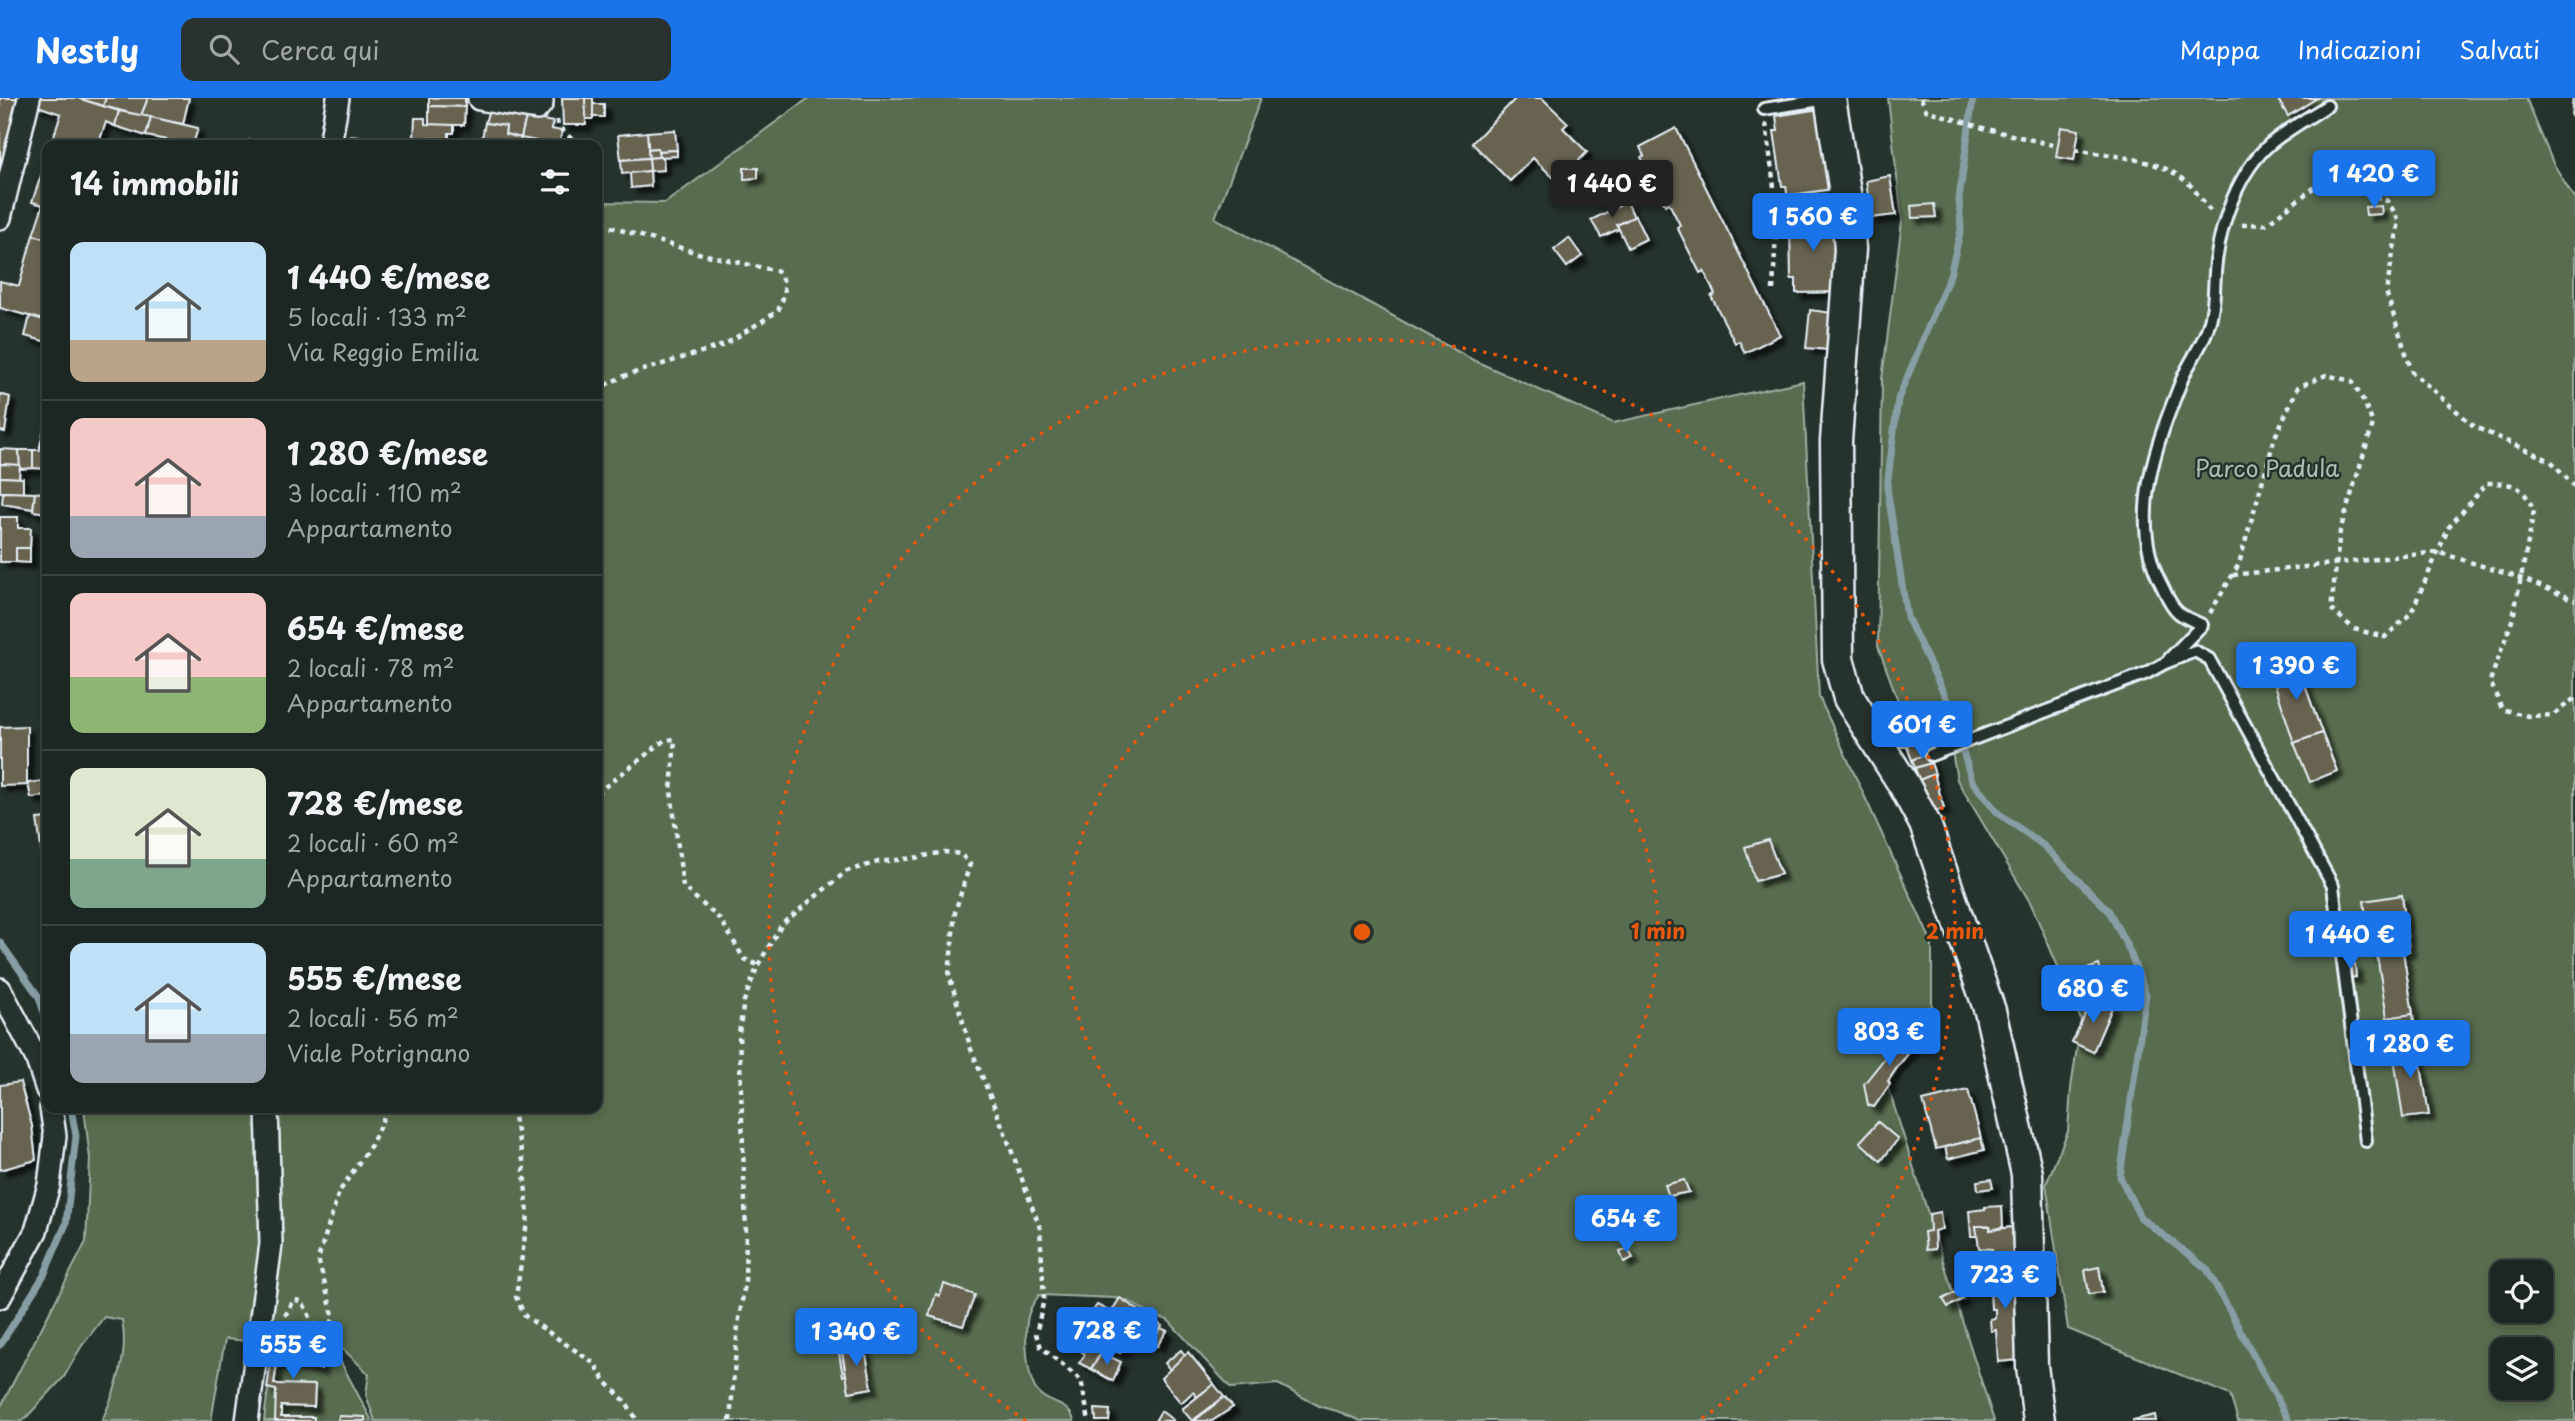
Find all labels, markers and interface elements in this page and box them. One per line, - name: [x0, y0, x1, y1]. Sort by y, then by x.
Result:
- search box: [181, 18, 671, 81]
- text: Nestly: [35, 24, 139, 74]
- icon: search: [205, 30, 243, 68]
- text: Cerca qui: [261, 30, 380, 69]
- text: Mappa: [2180, 31, 2260, 67]
- text: Indicazioni: [2298, 31, 2421, 67]
- text: Salvati: [2459, 31, 2540, 67]
- pin: 1 420 €: [2309, 150, 2439, 210]
- text: 1 420 €: [2328, 155, 2420, 190]
- text: 14 immobili: [70, 160, 239, 205]
- pin: 1 440 €: [1547, 160, 1677, 220]
- icon: filters: [536, 163, 574, 201]
- text: 1 440 €: [1567, 165, 1657, 200]
- pin: 1 560 €: [1748, 194, 1878, 253]
- text: 1 560 €: [1768, 198, 1858, 233]
- text: 1 440 €/mese: [287, 254, 490, 299]
- icon: home: [126, 270, 210, 354]
- text: 5 locali · 133 m²: [287, 299, 467, 334]
- text: Via Reggio Emilia: [287, 334, 479, 369]
- text: 1 280 €/mese: [287, 430, 488, 475]
- icon: home: [126, 446, 210, 530]
- park label: Parco Padula: [2195, 450, 2340, 485]
- text: 3 locali · 110 m²: [287, 475, 462, 510]
- text: Appartamento: [287, 510, 453, 545]
- text: 654 €/mese: [287, 605, 465, 650]
- icon: home: [126, 621, 210, 705]
- pin: 1 390 €: [2231, 642, 2361, 702]
- text: 1 390 €: [2252, 647, 2340, 682]
- text: 2 locali · 78 m²: [287, 650, 455, 685]
- text: Appartamento: [287, 685, 453, 720]
- pin: 601 €: [1873, 702, 1971, 761]
- text: 601 €: [1888, 706, 1956, 741]
- text: 728 €/mese: [287, 780, 463, 825]
- icon: home: [126, 796, 210, 880]
- text: 2 locali · 60 m²: [287, 825, 459, 860]
- text: Appartamento: [287, 860, 453, 895]
- pin: 1 440 €: [2285, 912, 2415, 971]
- text: 1 min: [1631, 914, 1685, 946]
- text: 2 min: [1926, 914, 1984, 946]
- text: 1 440 €: [2305, 916, 2395, 951]
- centre of rings: [1350, 920, 1374, 944]
- text: 555 €/mese: [287, 955, 462, 1000]
- pin: 680 €: [2044, 965, 2142, 1025]
- text: 680 €: [2057, 970, 2129, 1005]
- icon: home: [126, 971, 210, 1055]
- text: 2 locali · 56 m²: [287, 1000, 459, 1035]
- pin: 803 €: [1840, 1009, 1938, 1068]
- text: 803 €: [1853, 1013, 1925, 1048]
- pin: 1 280 €: [2345, 1020, 2475, 1080]
- text: 1 280 €: [2366, 1025, 2454, 1060]
- text: Viale Potrignano: [287, 1035, 470, 1070]
- pin: 654 €: [1577, 1196, 1675, 1255]
- text: 654 €: [1591, 1200, 1661, 1235]
- pin: 723 €: [1956, 1252, 2054, 1311]
- text: 723 €: [1970, 1256, 2040, 1291]
- map controls: [2490, 1260, 2553, 1400]
- button: locate: [2490, 1260, 2553, 1323]
- pin: 1 340 €: [791, 1308, 921, 1368]
- pin: 728 €: [1058, 1308, 1156, 1367]
- text: 728 €: [1073, 1312, 1141, 1347]
- text: 1 340 €: [811, 1313, 901, 1348]
- pin: 555 €: [244, 1322, 342, 1381]
- text: 555 €: [259, 1326, 327, 1361]
- button: layers: [2490, 1337, 2553, 1400]

